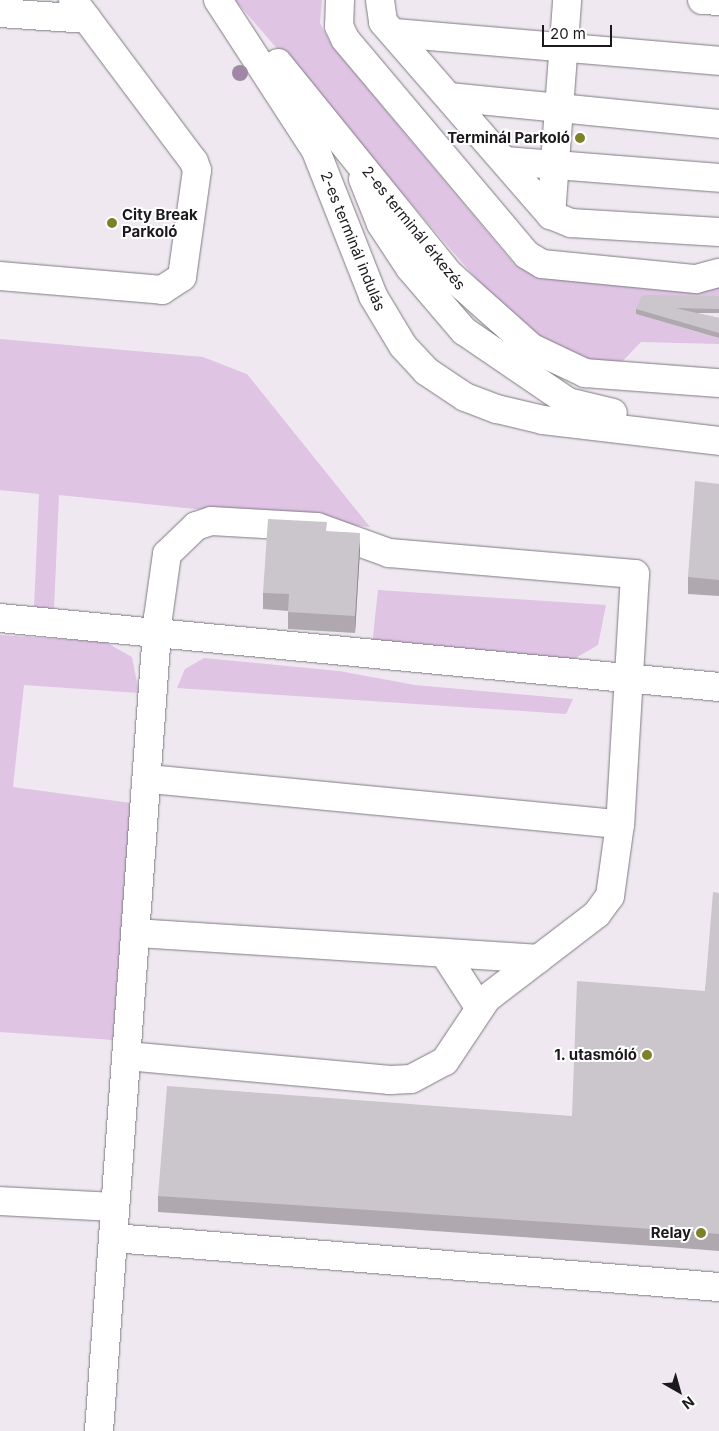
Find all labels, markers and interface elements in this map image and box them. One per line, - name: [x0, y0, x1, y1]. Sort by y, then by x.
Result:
- scale bar: [544, 15, 614, 47]
- text: 20 m: [550, 24, 586, 43]
- place label: Terminál Parkoló: [447, 129, 570, 147]
- marker: Terminál Parkoló: [574, 132, 586, 144]
- street label: 2-es terminál érkezés: [359, 162, 469, 294]
- street label: 2-es terminál indulás: [317, 169, 389, 313]
- place label: City Break Parkoló: [122, 205, 198, 240]
- marker: City Break Parkoló: [106, 217, 118, 229]
- place label: 1. utasmóló: [554, 1046, 637, 1064]
- marker: 1. utasmóló: [641, 1049, 653, 1061]
- place label: Relay: [651, 1224, 691, 1242]
- marker: Relay: [695, 1227, 707, 1239]
- north arrow: [654, 1366, 704, 1416]
- text: N: [679, 1393, 698, 1413]

